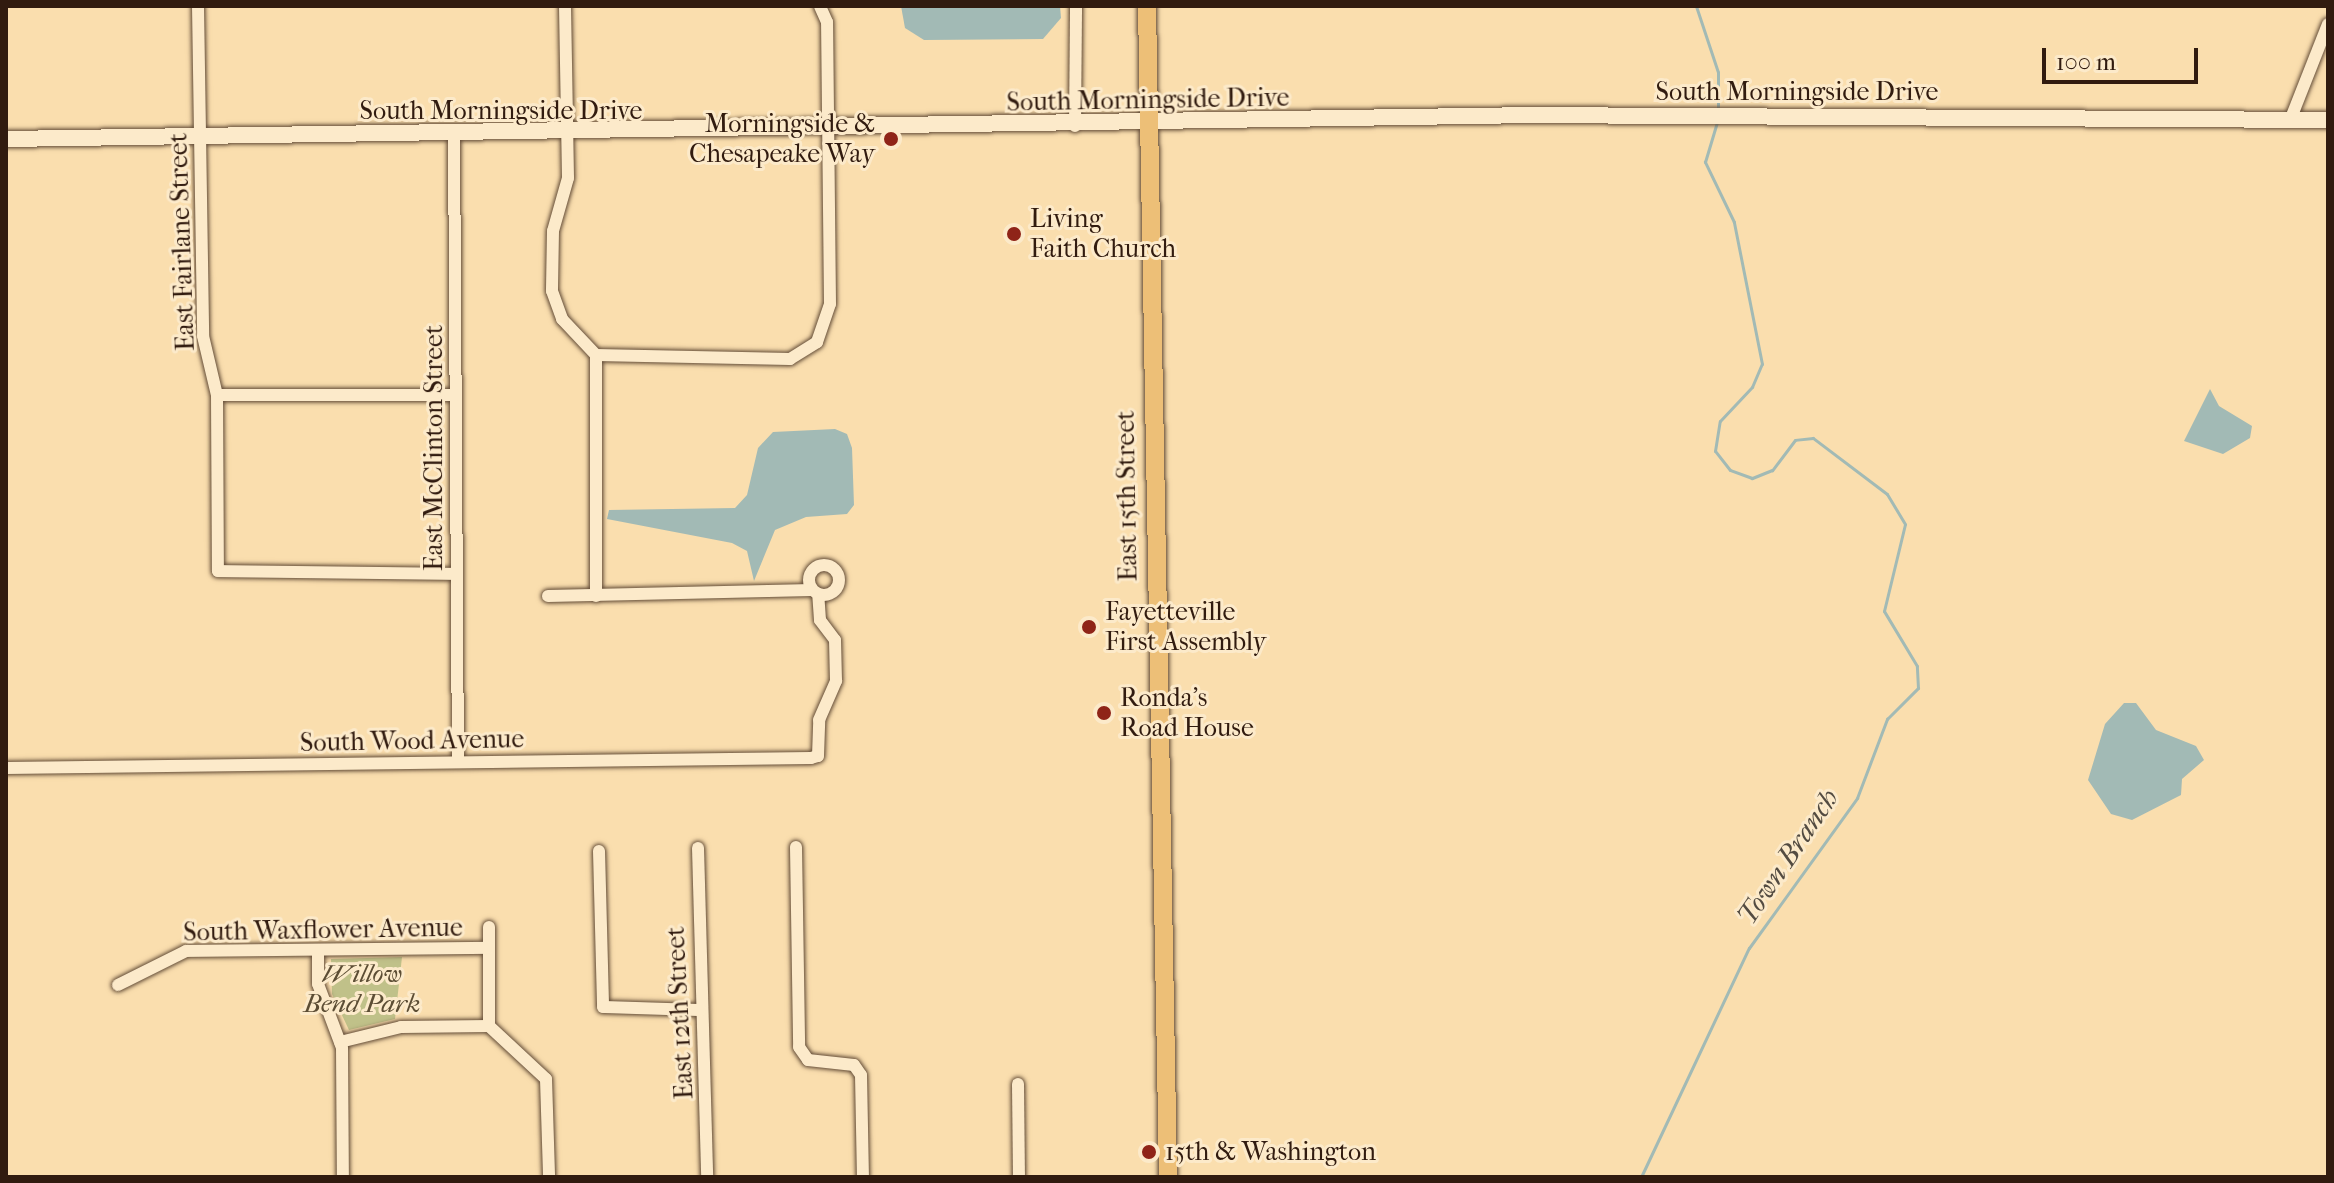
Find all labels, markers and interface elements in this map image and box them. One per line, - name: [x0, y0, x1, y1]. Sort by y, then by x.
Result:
- scale bar: [2046, 32, 2202, 82]
- text: 100 m: [2056, 48, 2116, 76]
- street label: South Morningside Drive: [1656, 76, 1938, 108]
- street label: South Morningside Drive: [1006, 82, 1290, 118]
- street label: South Morningside Drive: [360, 95, 642, 127]
- place label: Morningside & Chesapeake Way: [689, 108, 875, 170]
- marker: Morningside & Chesapeake Way: [882, 130, 900, 148]
- street label: East Fairlane Street: [163, 133, 201, 351]
- place label: Living Faith Church: [1030, 203, 1176, 264]
- marker: Living Faith Church: [1005, 225, 1023, 243]
- street label: East McClinton Street: [418, 325, 450, 571]
- street label: East 15th Street: [1110, 410, 1144, 582]
- place label: Fayetteville First Assembly: [1105, 596, 1266, 658]
- marker: Fayetteville First Assembly: [1080, 618, 1098, 636]
- place label: Ronda’s Road House: [1120, 682, 1254, 744]
- marker: Ronda’s Road House: [1095, 704, 1113, 722]
- street label: South Wood Avenue: [300, 723, 524, 759]
- water label: Town Branch: [1730, 783, 1846, 931]
- street label: South Waxflower Avenue: [183, 912, 463, 948]
- street label: East 12th Street: [660, 926, 700, 1100]
- park label: Willow Bend Park: [304, 958, 420, 1020]
- place label: 15th & Washington: [1165, 1136, 1376, 1168]
- marker: 15th & Washington: [1140, 1143, 1158, 1161]

